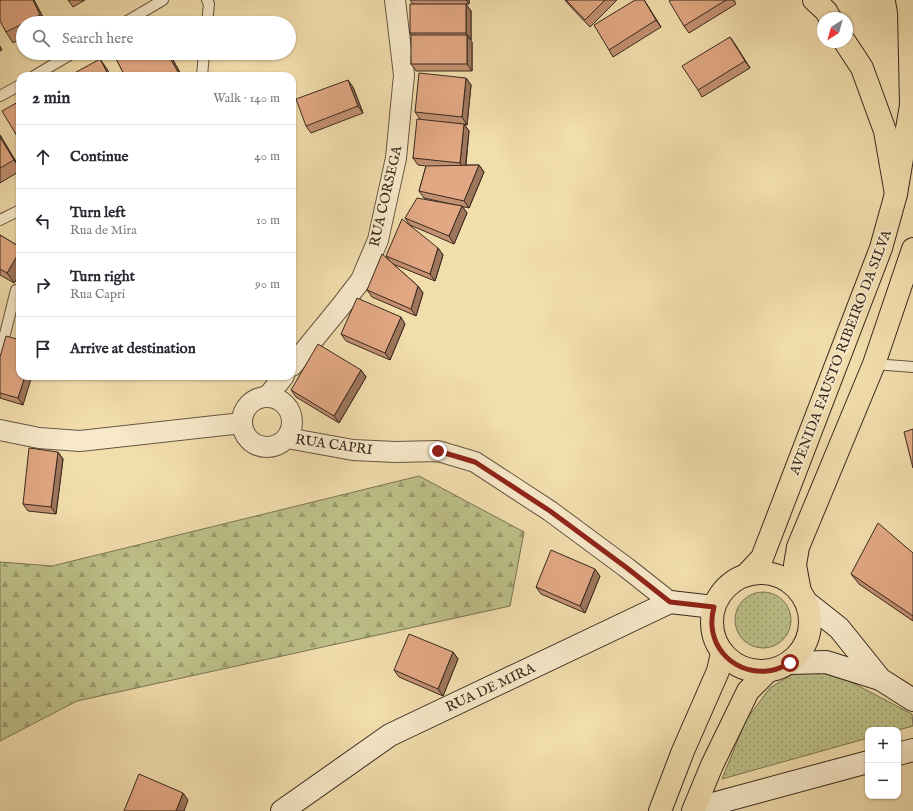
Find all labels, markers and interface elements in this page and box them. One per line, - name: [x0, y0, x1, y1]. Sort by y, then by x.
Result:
- north arrow: [817, 12, 853, 48]
- search box: [16, 16, 296, 60]
- icon: search: [30, 27, 52, 49]
- text: Search here: [62, 29, 133, 48]
- text: 2 min: [32, 88, 70, 109]
- text: Walk · 140 m: [213, 90, 280, 107]
- street label: RUA CORSEGA: [366, 143, 406, 249]
- icon: ahead: [32, 146, 54, 168]
- text: Continue: [70, 147, 128, 166]
- text: 40 m: [254, 148, 280, 165]
- text: Turn left: [70, 203, 126, 222]
- icon: left: [32, 210, 54, 232]
- text: 10 m: [256, 212, 280, 229]
- text: Rua de Mira: [70, 222, 137, 239]
- street label: AVENIDA FAUSTO RIBEIRO DA SILVA: [785, 227, 896, 479]
- text: Turn right: [70, 267, 135, 286]
- icon: right: [32, 274, 54, 296]
- text: 90 m: [255, 276, 280, 293]
- text: Rua Capri: [70, 286, 125, 303]
- icon: arrive: [32, 338, 54, 360]
- text: Arrive at destination: [70, 339, 196, 358]
- street label: RUA CAPRI: [294, 431, 374, 459]
- route end: [429, 442, 447, 460]
- route start: [781, 654, 799, 672]
- street label: RUA DE MIRA: [443, 659, 539, 717]
- map controls: [865, 727, 901, 799]
- button: +: [865, 727, 901, 763]
- button: −: [865, 763, 901, 799]

